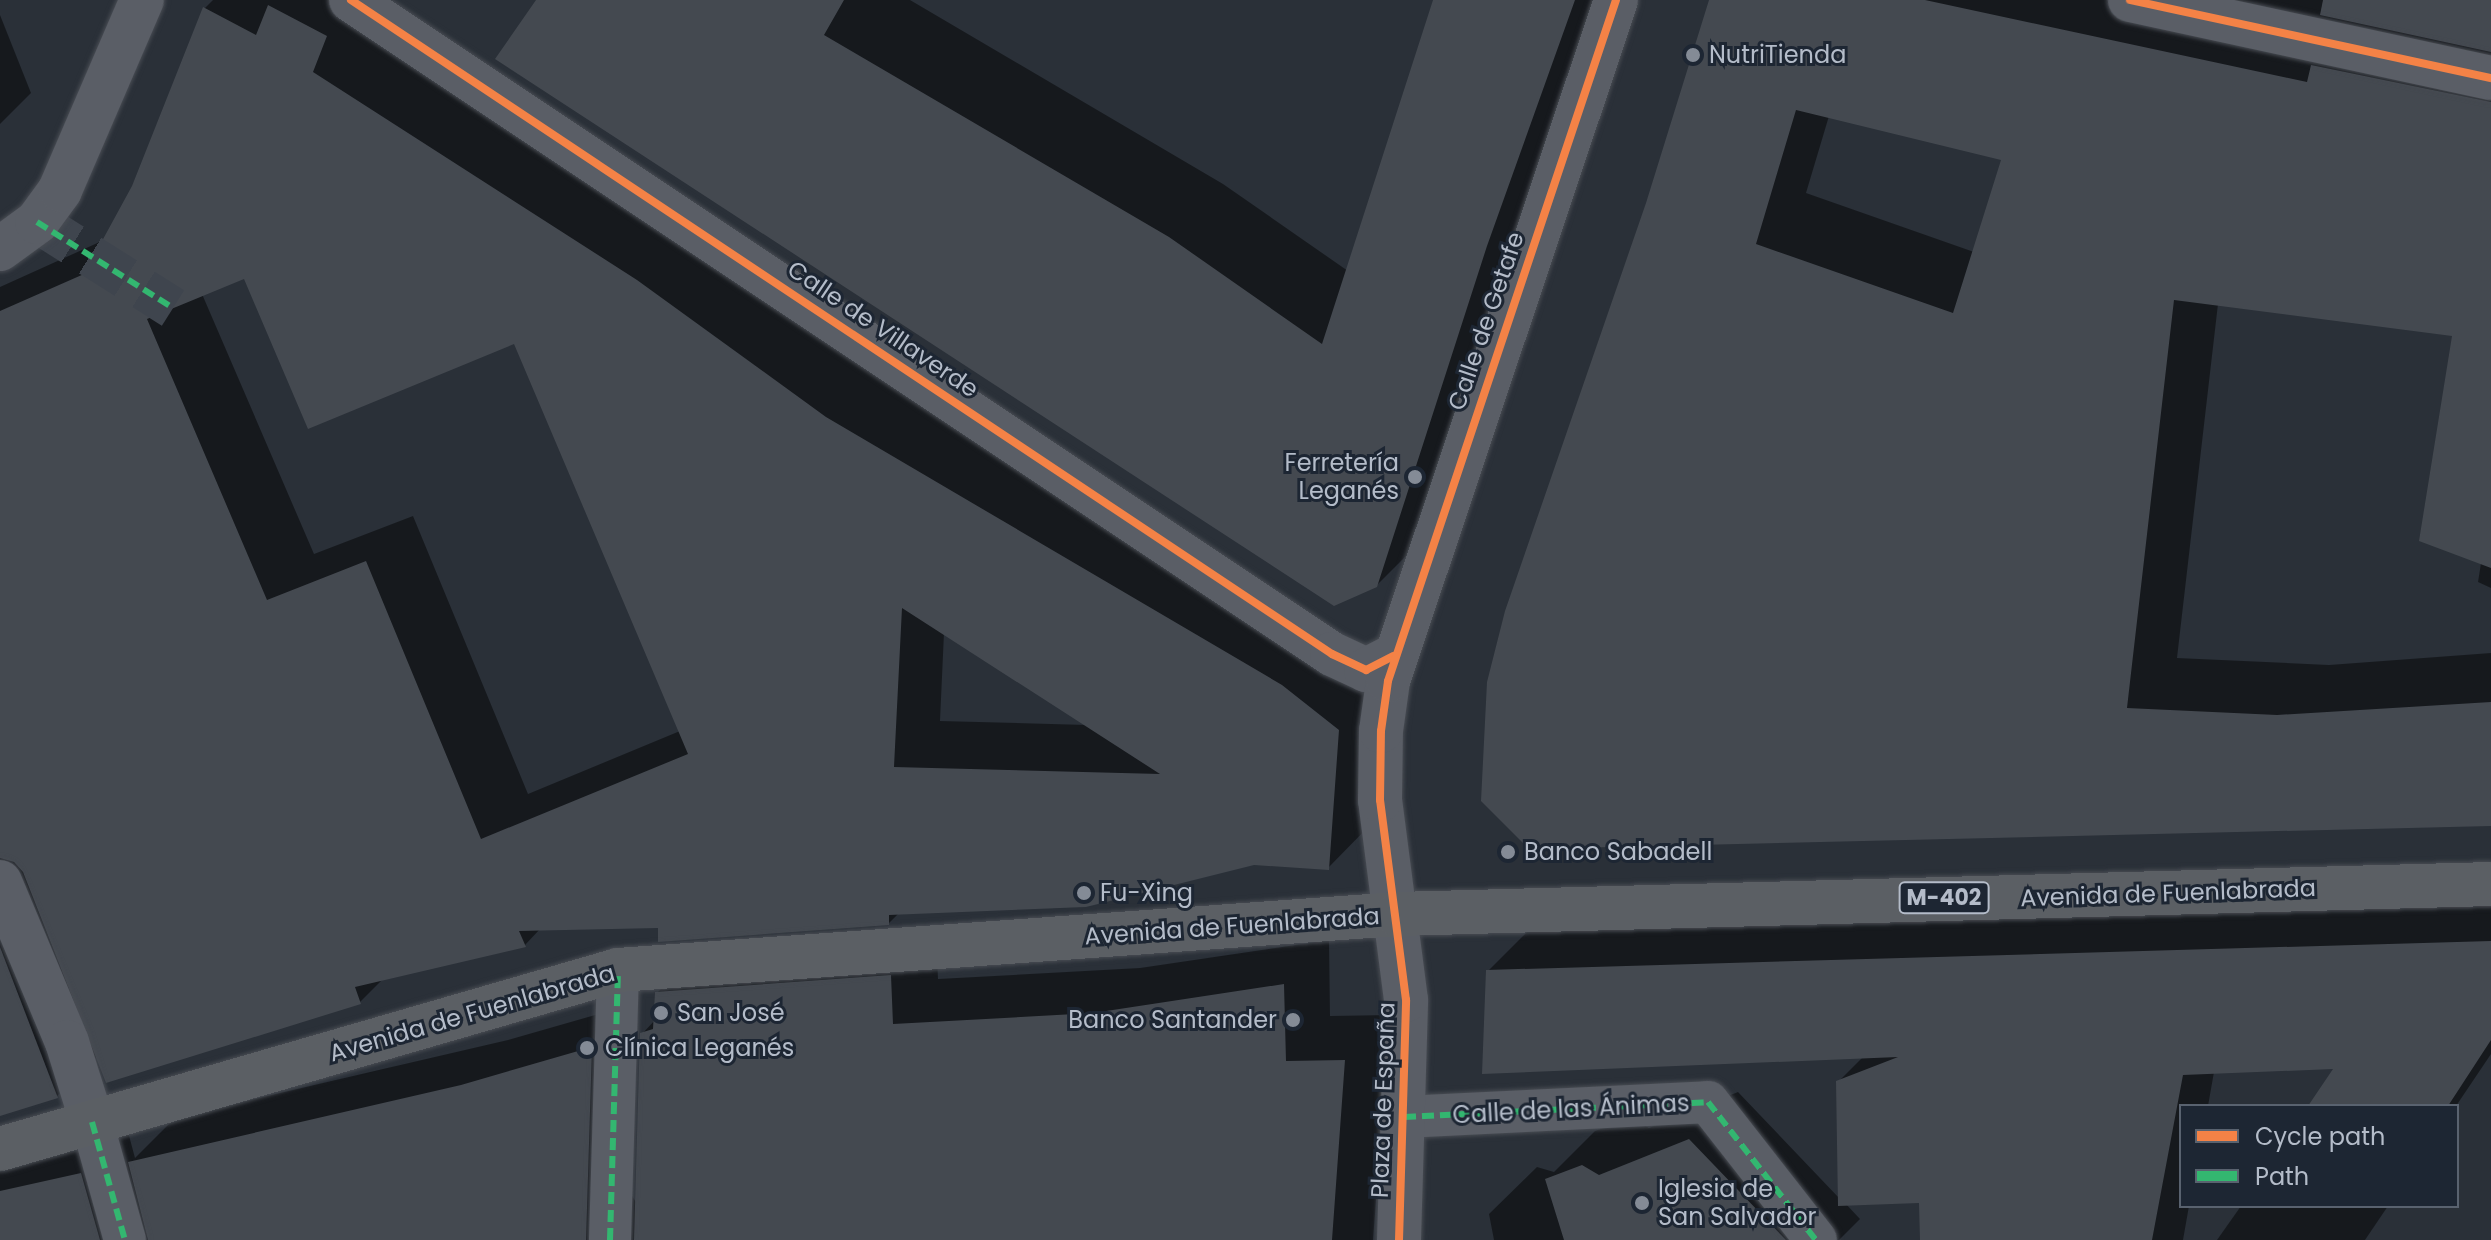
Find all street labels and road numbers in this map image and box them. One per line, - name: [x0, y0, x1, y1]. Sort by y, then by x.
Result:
- street label: Calle de Getafe: [1442, 228, 1530, 414]
- street label: Calle de Villaverde: [782, 254, 984, 404]
- street label: Avenida de Fuenlabrada: [2020, 873, 2316, 913]
- road number: M-402: [1898, 880, 1990, 916]
- street label: Avenida de Fuenlabrada: [1083, 901, 1381, 951]
- street label: Avenida de Fuenlabrada: [326, 958, 618, 1068]
- street label: Plaza de España: [1365, 1002, 1401, 1198]
- street label: Calle de las Ánimas: [1452, 1088, 1690, 1130]

